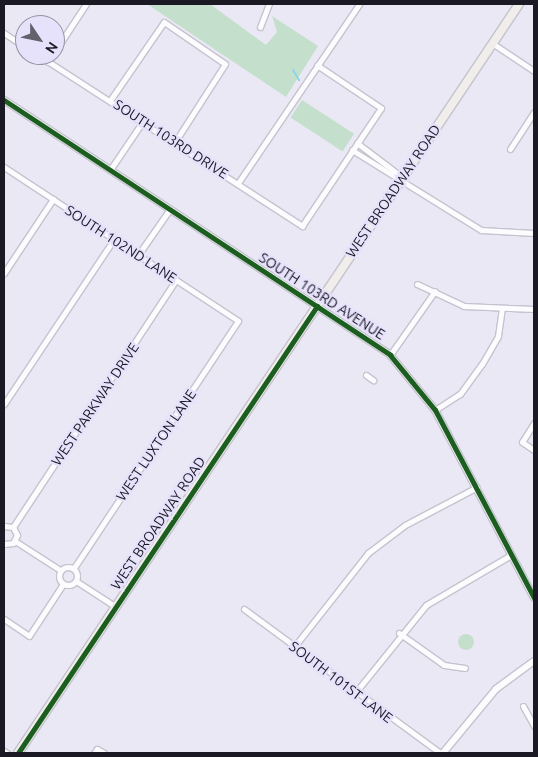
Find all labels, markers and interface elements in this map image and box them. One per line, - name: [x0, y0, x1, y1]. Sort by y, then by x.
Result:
- north arrow: [15, 15, 65, 65]
- text: N: [42, 39, 61, 57]
- street label: SOUTH 103RD DRIVE: [111, 96, 231, 182]
- street label: WEST BROADWAY ROAD: [342, 121, 444, 261]
- street label: SOUTH 102ND LANE: [62, 202, 180, 286]
- street label: SOUTH 103RD AVENUE: [256, 249, 388, 343]
- street label: WEST PARKWAY DRIVE: [48, 339, 142, 469]
- street label: WEST LUXTON LANE: [113, 386, 199, 504]
- street label: WEST BROADWAY ROAD: [107, 453, 209, 593]
- street label: SOUTH 101ST LANE: [286, 638, 396, 726]

